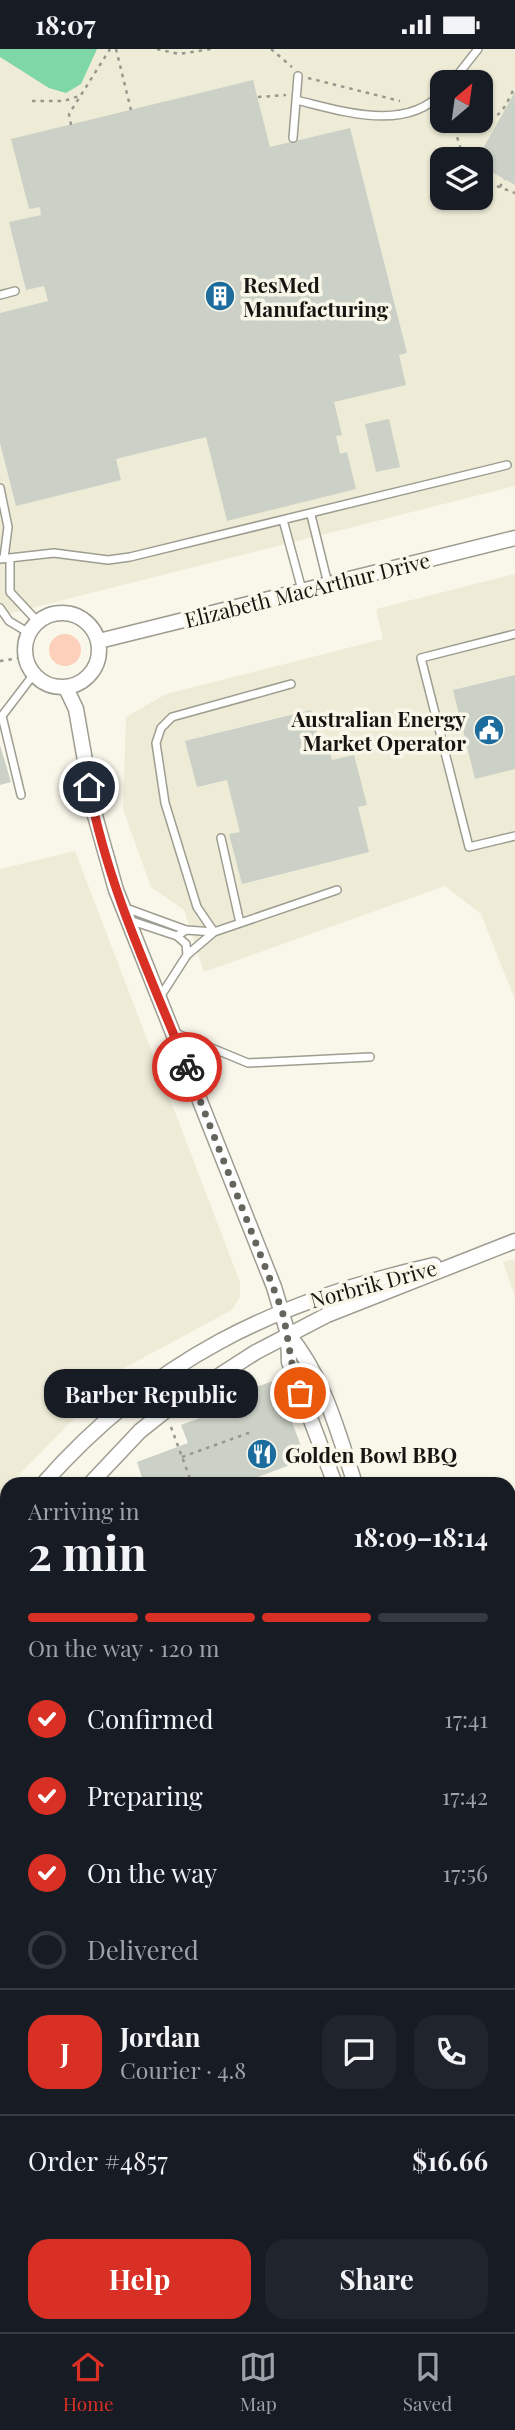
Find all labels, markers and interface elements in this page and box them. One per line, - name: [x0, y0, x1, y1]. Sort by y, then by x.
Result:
- text: 18:07: [35, 7, 96, 42]
- north arrow: [430, 70, 494, 133]
- map controls: [430, 70, 493, 210]
- button: layers: [430, 147, 493, 210]
- place label: ResMed Manufacturing: [243, 270, 389, 322]
- building icon: ResMed Manufacturing: [203, 279, 237, 313]
- street label: Elizabeth MacArthur Drive: [181, 545, 433, 633]
- place label: Australian Energy Market Operator: [291, 704, 466, 756]
- public building icon: Australian Energy Market Operator: [472, 713, 506, 747]
- pin: [59, 757, 119, 817]
- icon: home: [70, 768, 108, 806]
- courier: [152, 1032, 222, 1102]
- icon: bike: [168, 1048, 206, 1086]
- street label: Norbrik Drive: [307, 1253, 439, 1313]
- pin: [270, 1363, 330, 1423]
- callout: Barber Republic: [44, 1369, 258, 1417]
- icon: bag: [281, 1374, 319, 1412]
- text: Barber Republic: [65, 1378, 237, 1409]
- restaurant icon: Golden Bowl BBQ: [245, 1437, 279, 1471]
- place label: Golden Bowl BBQ: [285, 1440, 457, 1468]
- text: Arriving in: [28, 1495, 140, 1526]
- text: 18:09–18:14: [354, 1519, 488, 1554]
- text: 2 min: [28, 1521, 147, 1583]
- text: On the way · 120 m: [28, 1632, 220, 1663]
- icon: check: [28, 1700, 66, 1738]
- text: Confirmed: [87, 1701, 214, 1736]
- text: 17:41: [444, 1703, 488, 1734]
- icon: check: [28, 1777, 66, 1815]
- text: Preparing: [87, 1778, 203, 1813]
- text: 17:42: [442, 1780, 488, 1811]
- icon: check: [28, 1854, 66, 1892]
- text: On the way: [87, 1855, 217, 1890]
- text: 17:56: [443, 1857, 488, 1888]
- text: Delivered: [87, 1932, 199, 1967]
- button: chat: [322, 2015, 396, 2089]
- button: phone: [414, 2015, 488, 2089]
- text: Jordan: [120, 2019, 200, 2054]
- text: J: [60, 2035, 70, 2070]
- text: Courier · 4.8: [120, 2054, 246, 2085]
- text: Order #4857: [28, 2143, 168, 2178]
- text: $16.66: [412, 2143, 488, 2178]
- button: Help: [28, 2239, 251, 2319]
- button: Share: [265, 2239, 488, 2319]
- tab: Home: [63, 2348, 114, 2416]
- tab: Map: [239, 2348, 277, 2416]
- tab: Saved: [403, 2348, 452, 2416]

